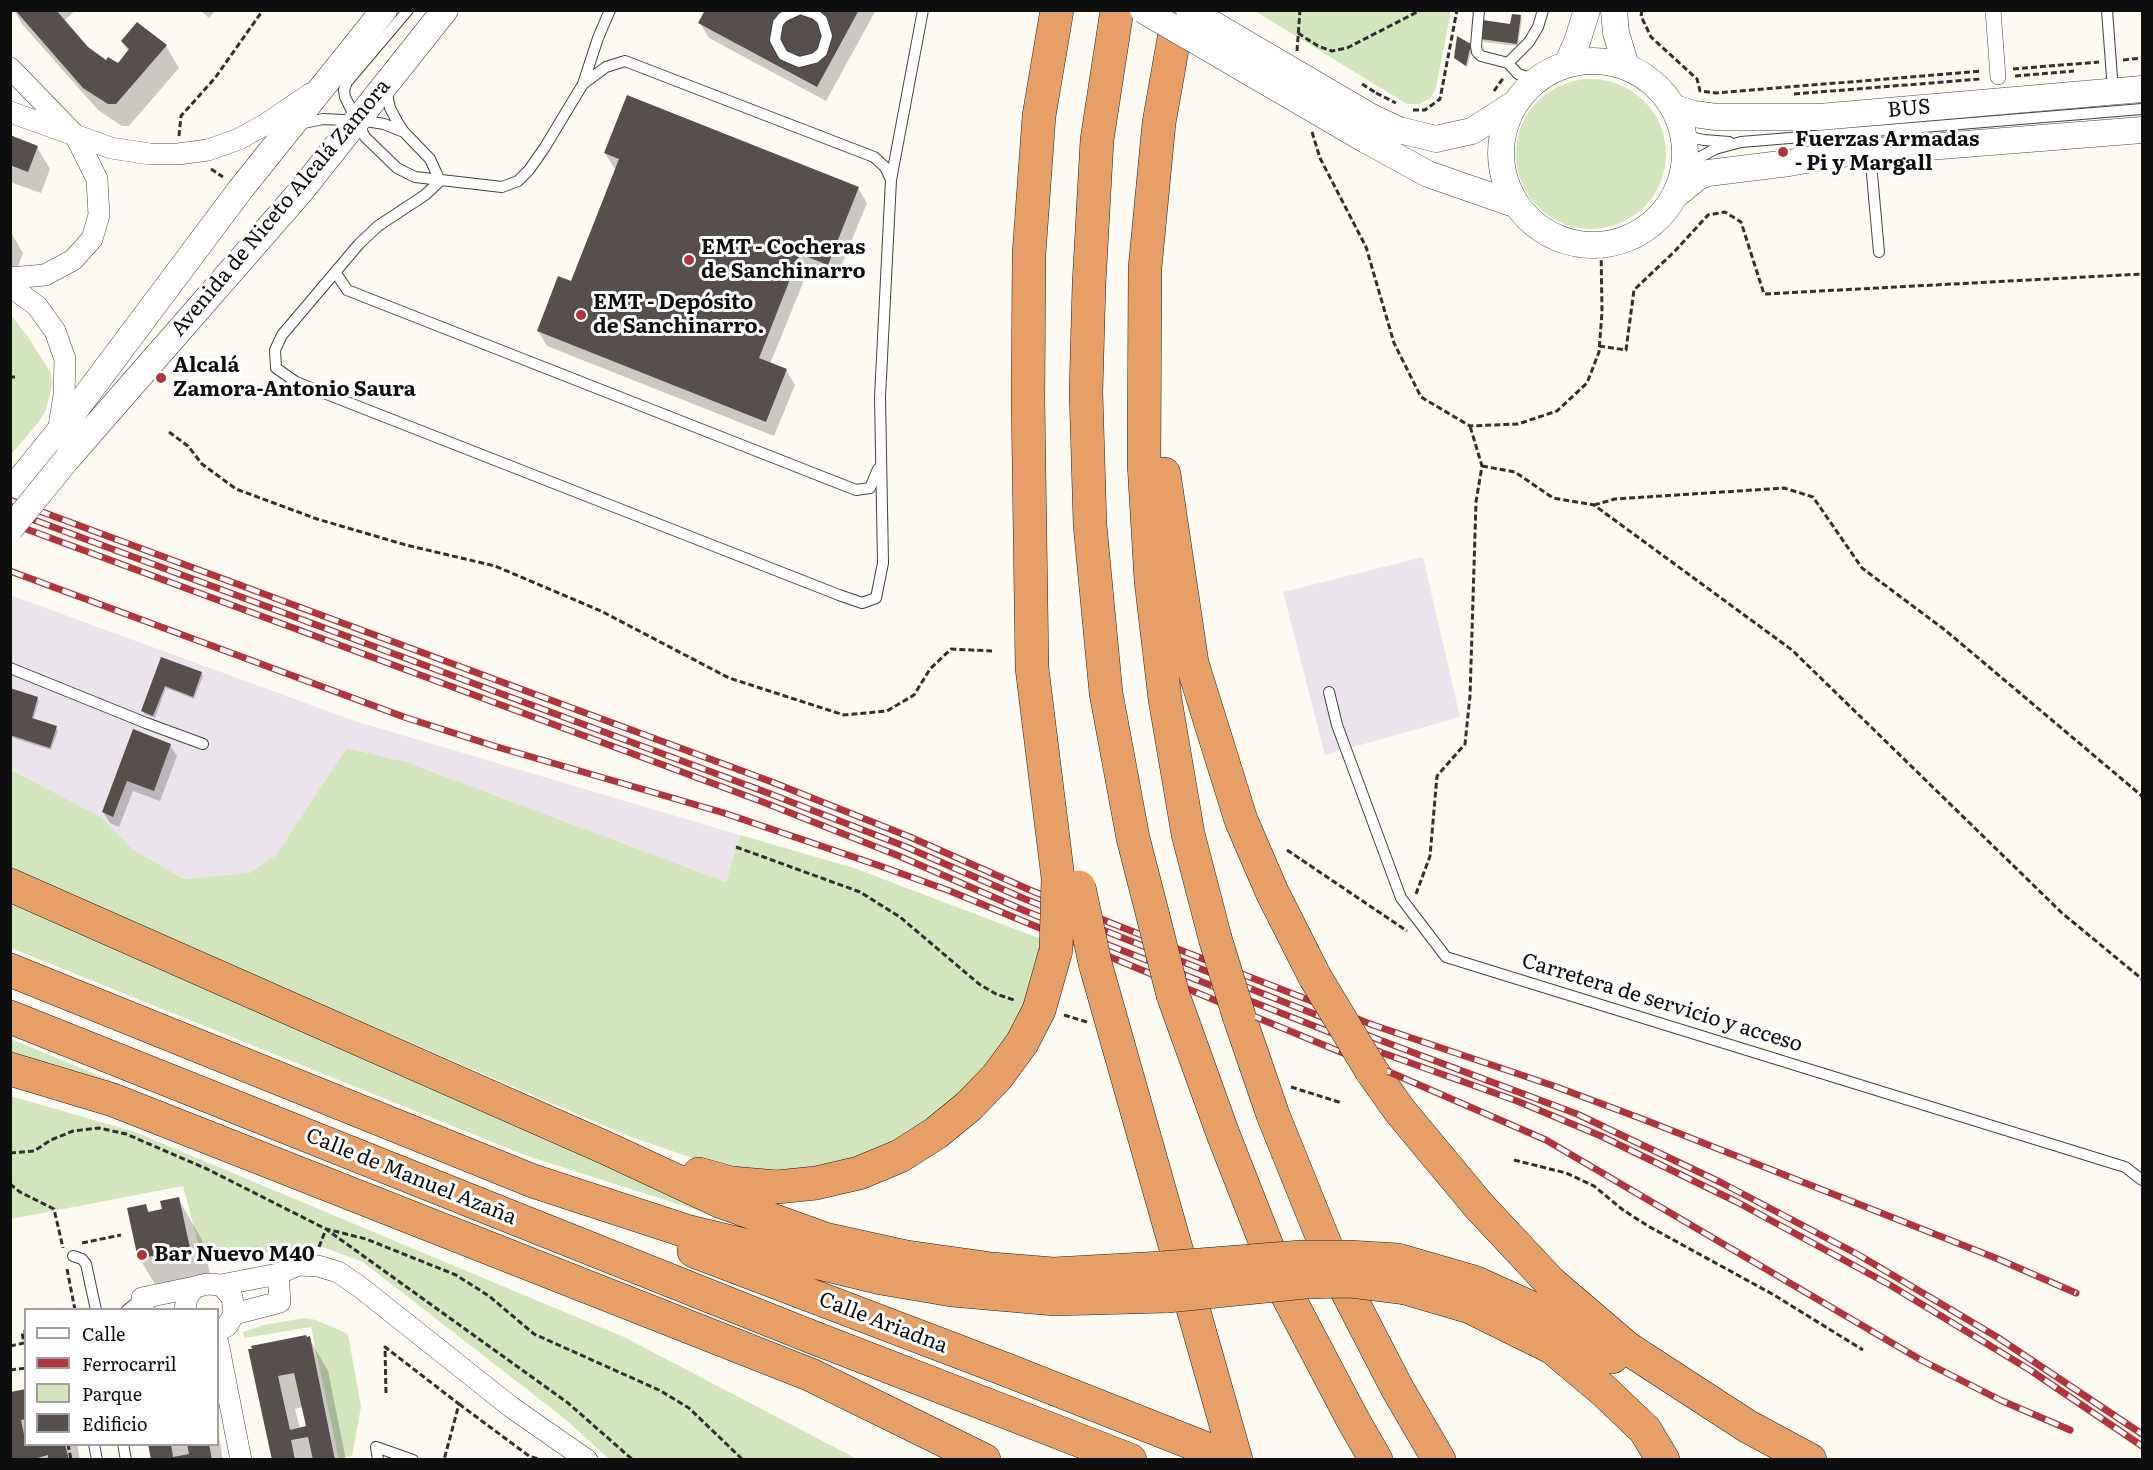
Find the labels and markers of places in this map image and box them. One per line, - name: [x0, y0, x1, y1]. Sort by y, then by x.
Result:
- place label: Fuerzas Armadas - Pi y Margall: [1795, 127, 1980, 177]
- marker: Fuerzas Armadas - Pi y Margall: [1776, 145, 1790, 159]
- place label: EMT - Cocheras de Sanchinarro: [701, 235, 866, 285]
- marker: EMT - Cocheras de Sanchinarro: [682, 253, 696, 267]
- place label: EMT - Depósito de Sanchinarro.: [593, 290, 764, 340]
- marker: EMT - Depósito de Sanchinarro.: [574, 308, 588, 322]
- place label: Alcalá Zamora-Antonio Saura: [173, 353, 416, 403]
- marker: Alcalá Zamora-Antonio Saura: [154, 371, 168, 385]
- place label: Bar Nuevo M40: [154, 1242, 315, 1268]
- marker: Bar Nuevo M40: [135, 1248, 149, 1262]

